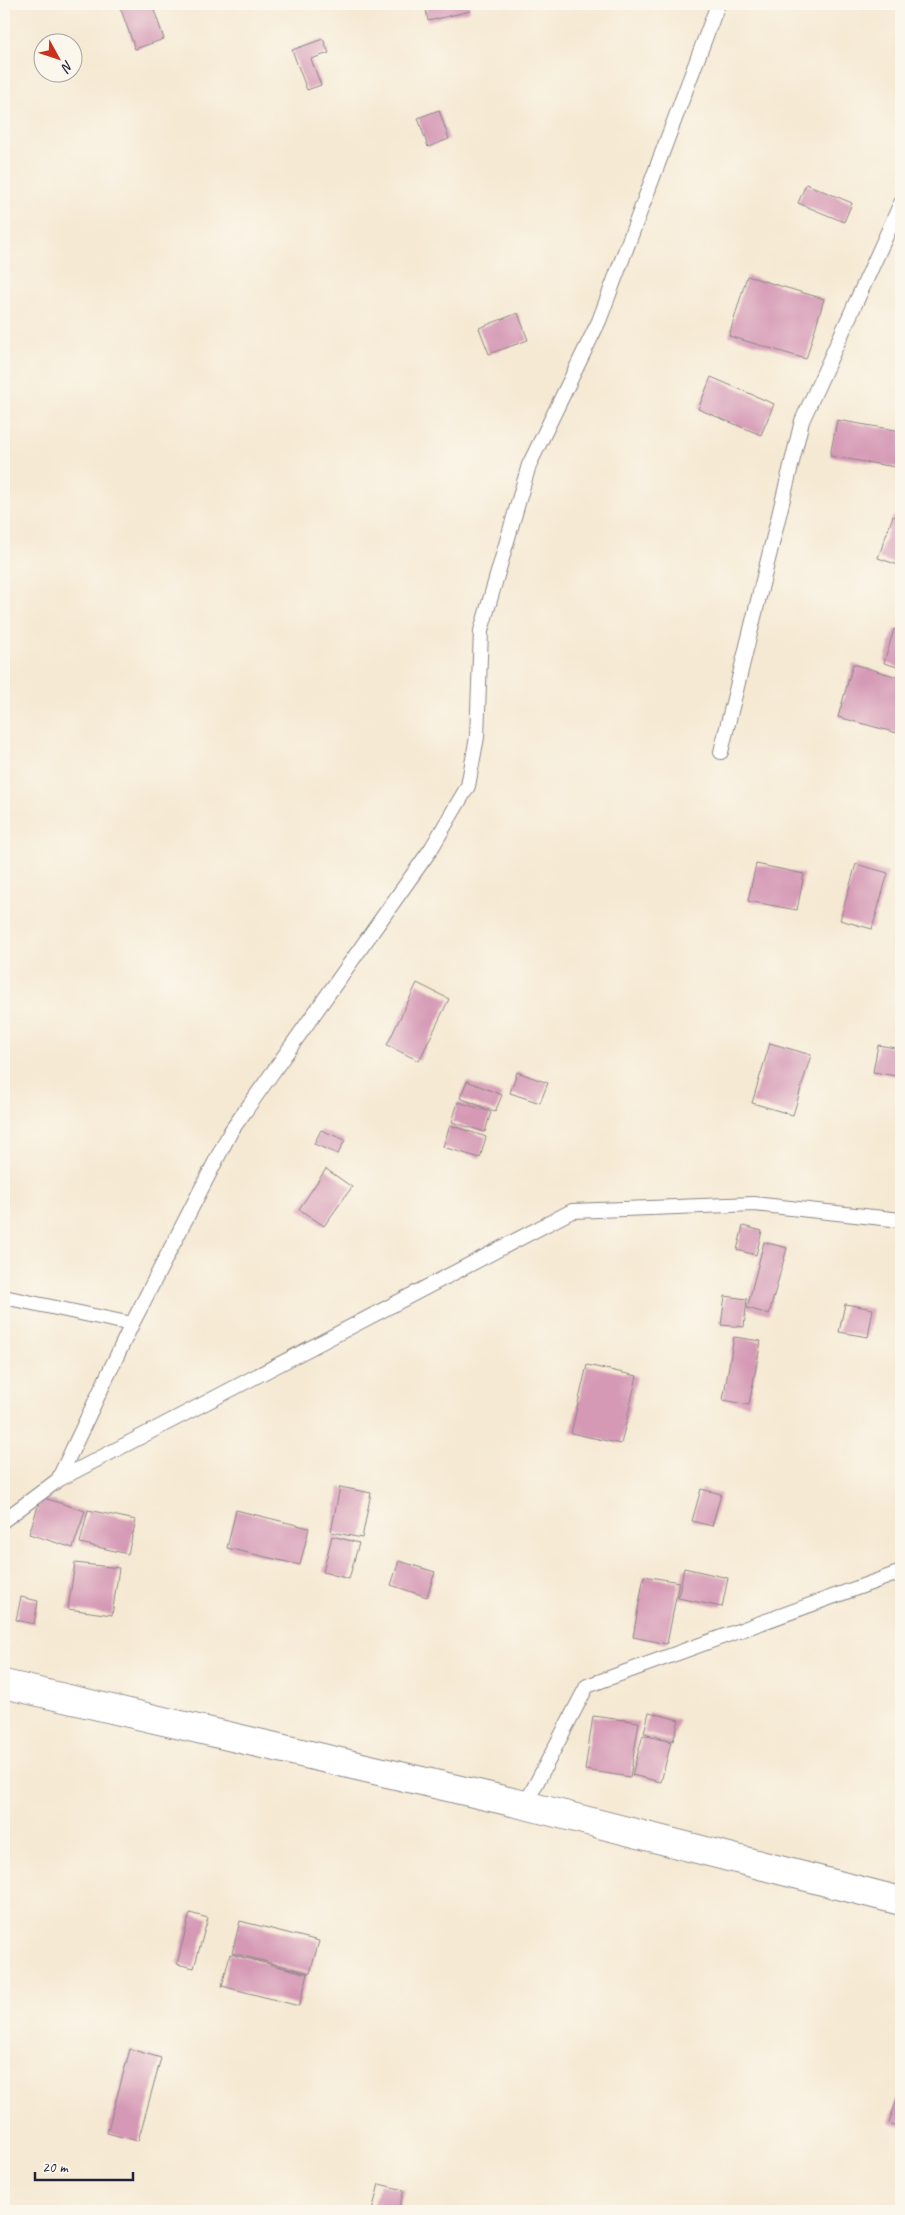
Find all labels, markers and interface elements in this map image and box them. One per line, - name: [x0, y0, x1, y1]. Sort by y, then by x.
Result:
- north arrow: [32, 32, 82, 82]
- text: N: [57, 57, 77, 77]
- scale bar: [35, 2150, 132, 2182]
- text: 20 m: [42, 2158, 69, 2177]

